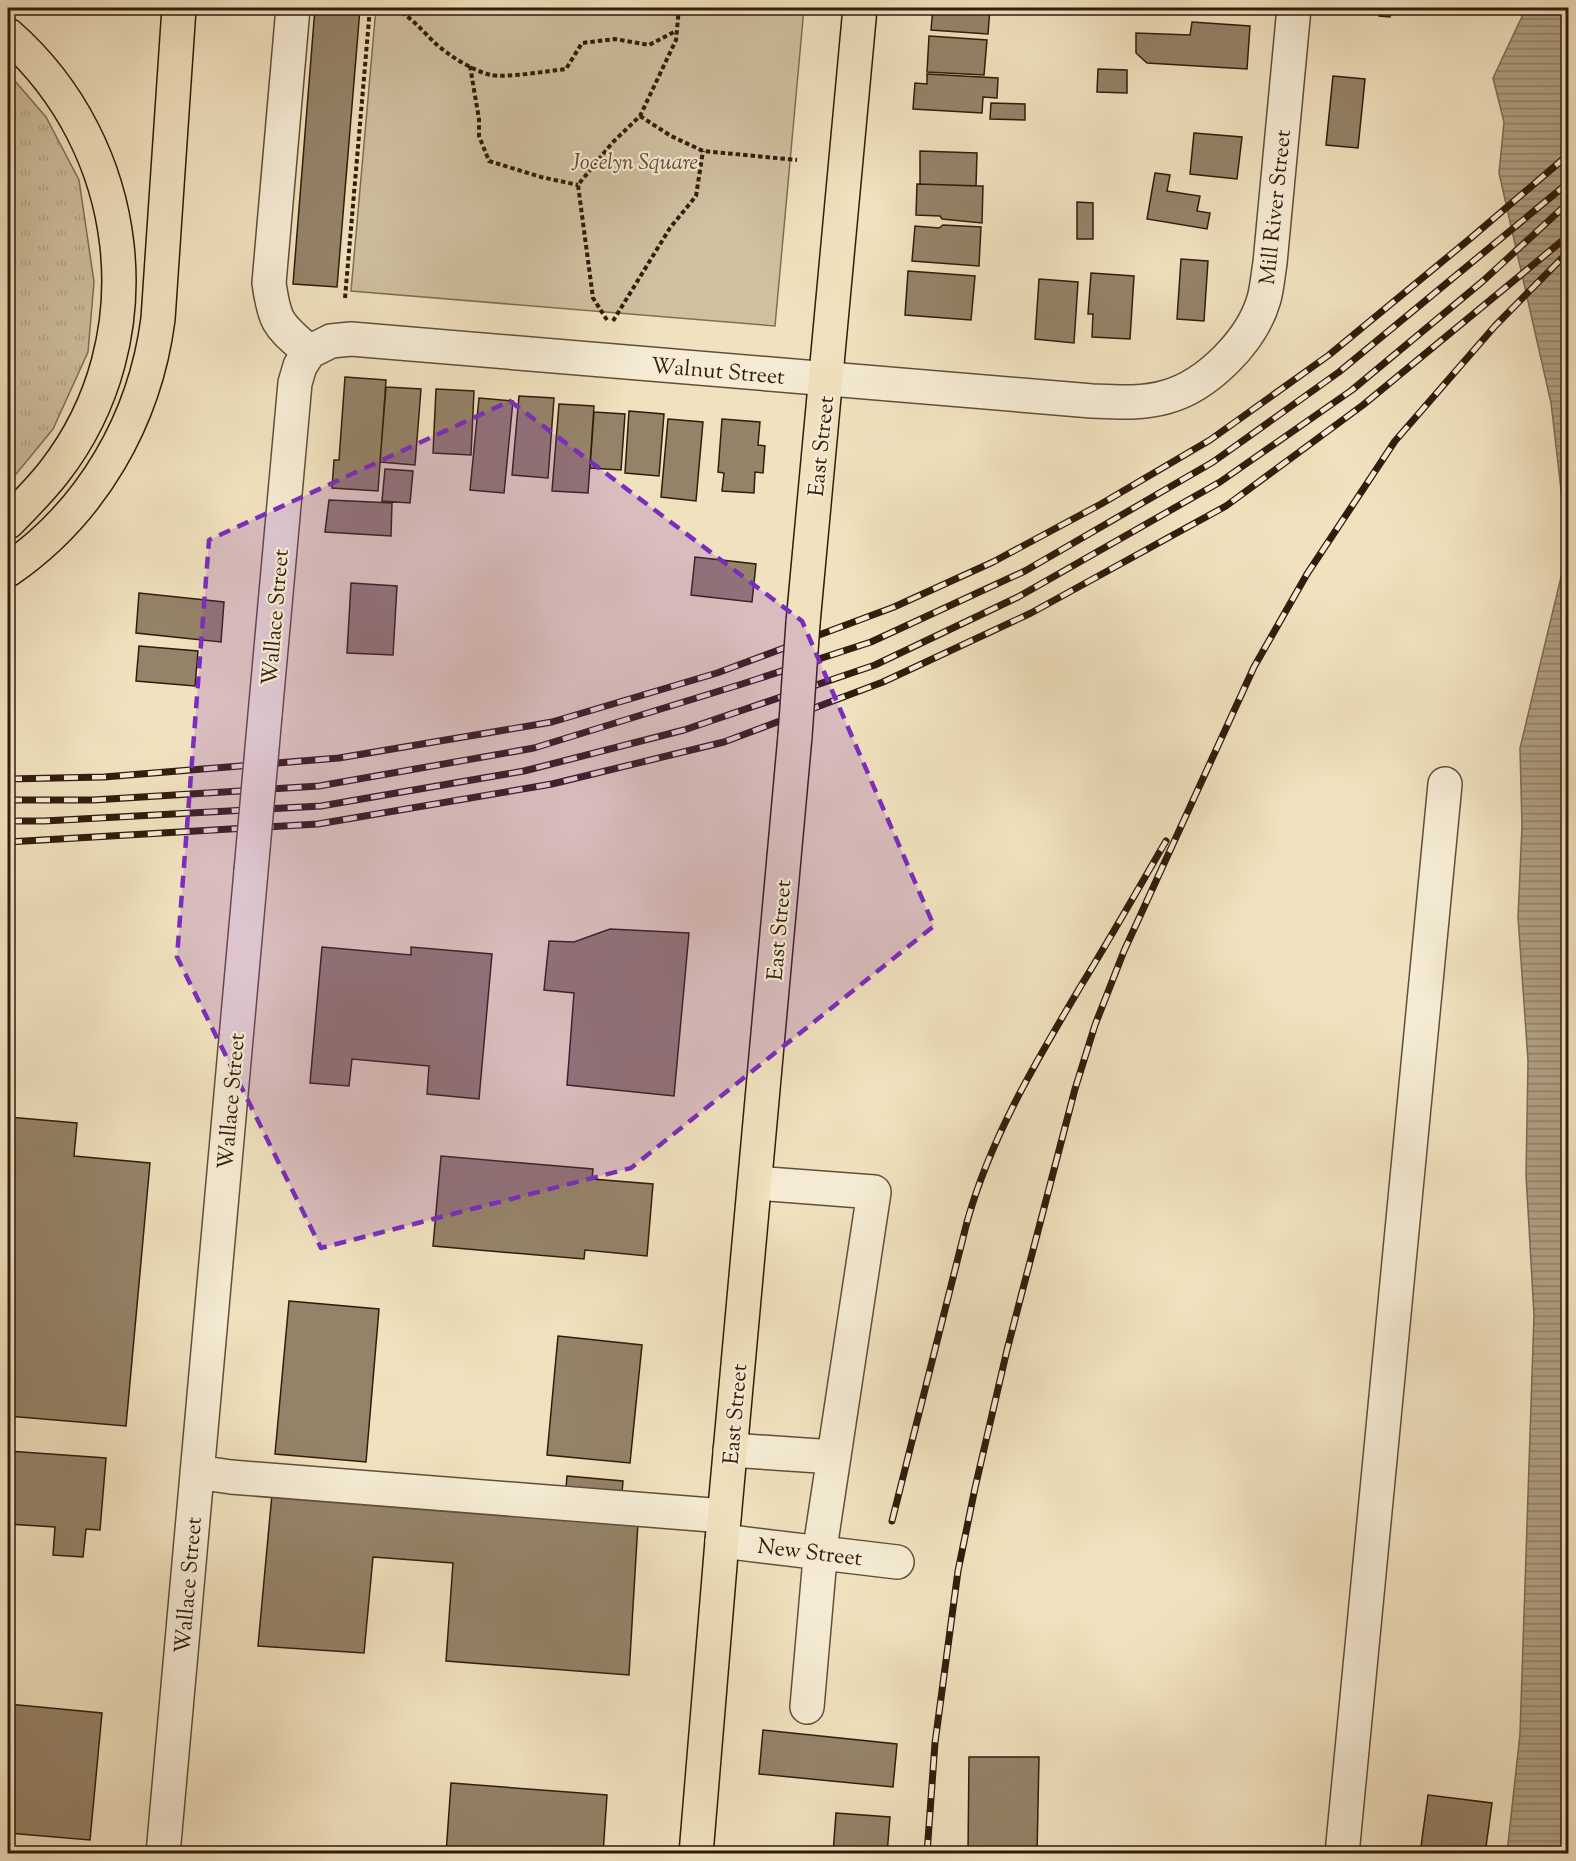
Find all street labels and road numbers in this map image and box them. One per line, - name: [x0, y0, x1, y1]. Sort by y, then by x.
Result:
- street label: Mill River Street: [1253, 127, 1301, 287]
- street label: Walnut Street: [650, 351, 786, 395]
- street label: East Street: [802, 394, 844, 498]
- street label: Wallace Street: [255, 547, 299, 687]
- street label: East Street: [761, 878, 801, 982]
- street label: Wallace Street: [211, 1031, 255, 1171]
- street label: East Street: [717, 1362, 757, 1466]
- street label: Wallace Street: [168, 1515, 212, 1655]
- street label: New Street: [756, 1532, 864, 1576]

